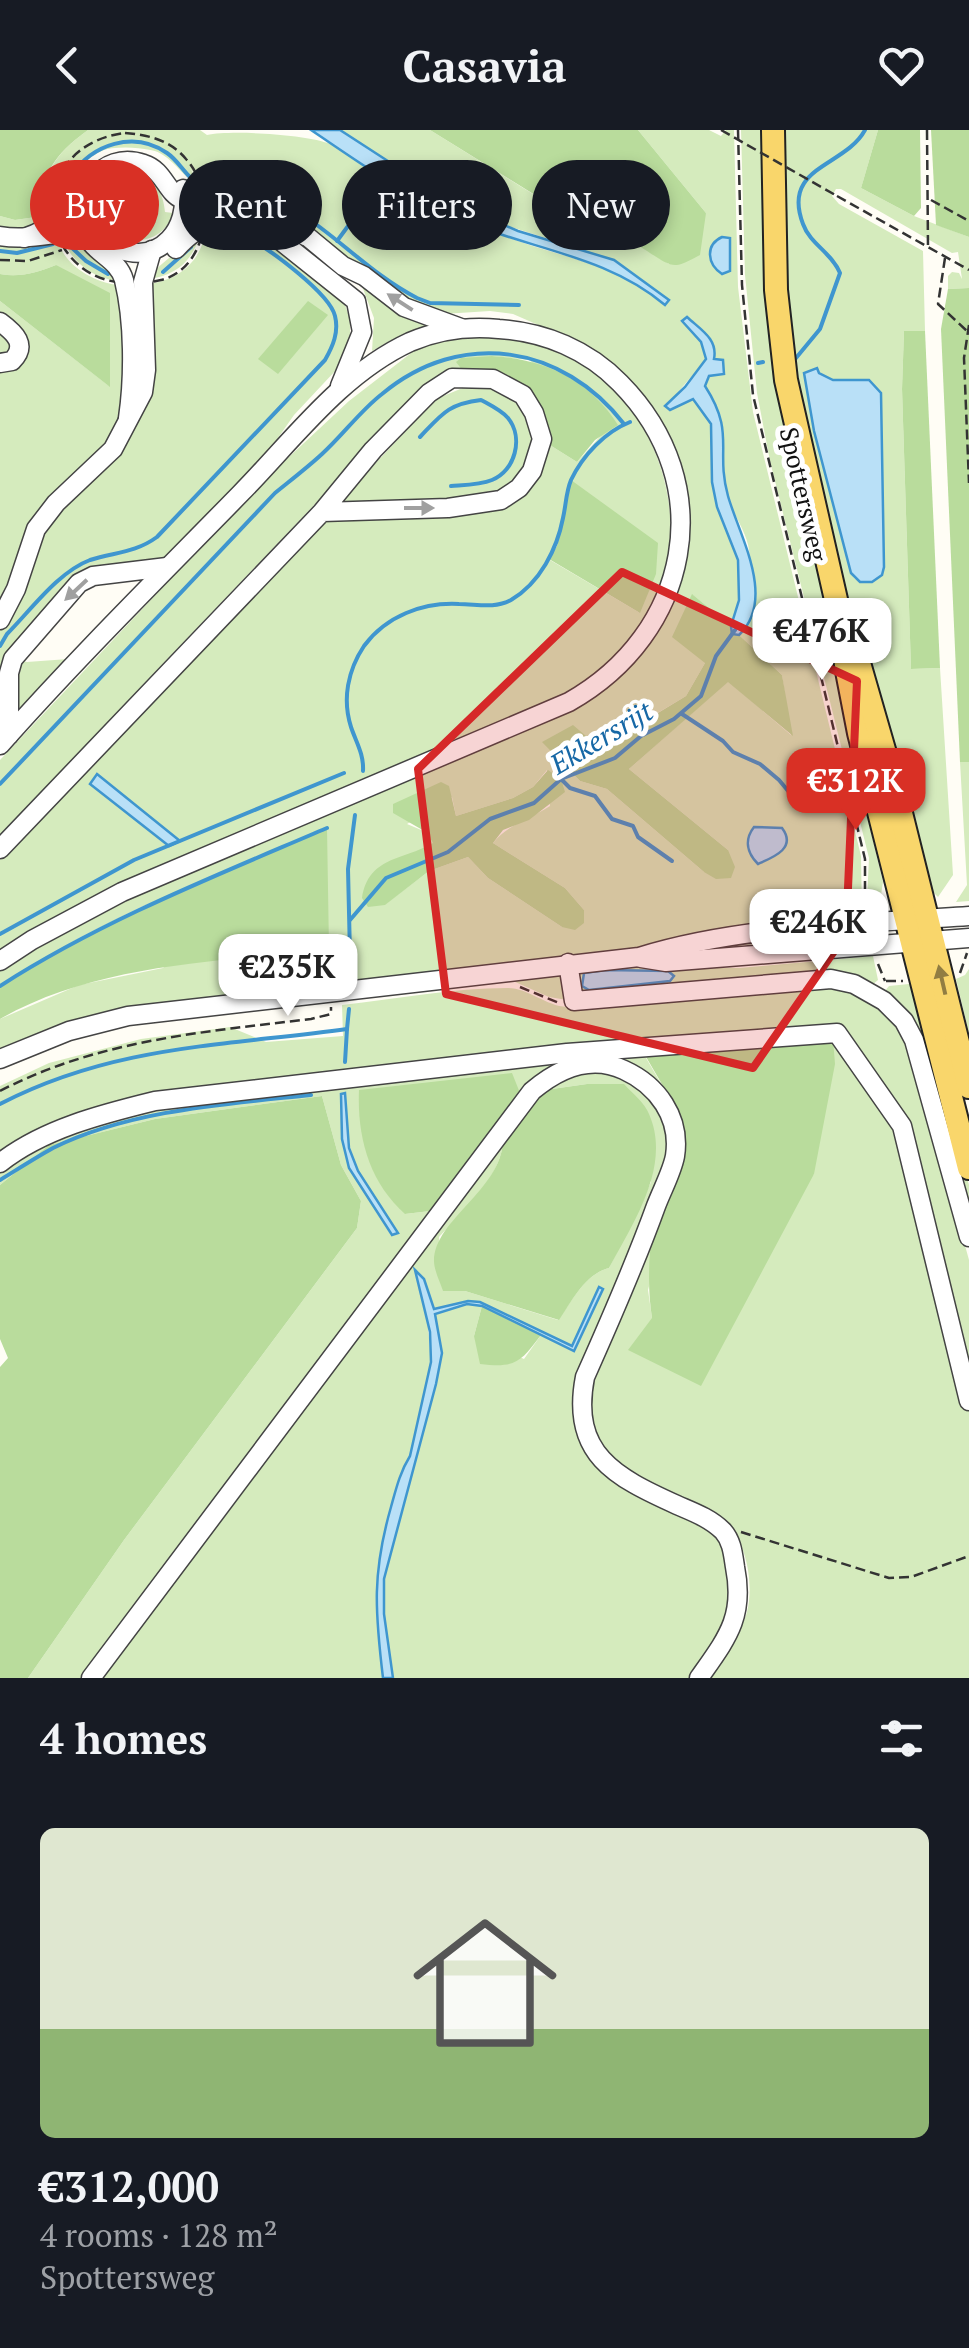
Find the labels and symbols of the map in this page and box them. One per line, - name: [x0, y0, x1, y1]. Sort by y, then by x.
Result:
- one-way arrow: [386, 293, 413, 312]
- street label: Spottersweg: [773, 424, 836, 565]
- one-way arrow: [404, 500, 436, 516]
- one-way arrow: [64, 578, 88, 601]
- pin: €476K: [752, 598, 892, 683]
- water label: Ekkersrijt: [542, 692, 660, 783]
- pin: €312K: [786, 748, 926, 833]
- pin: €246K: [749, 889, 889, 974]
- pin: €235K: [218, 934, 358, 1019]
- one-way arrow: [934, 964, 950, 995]

